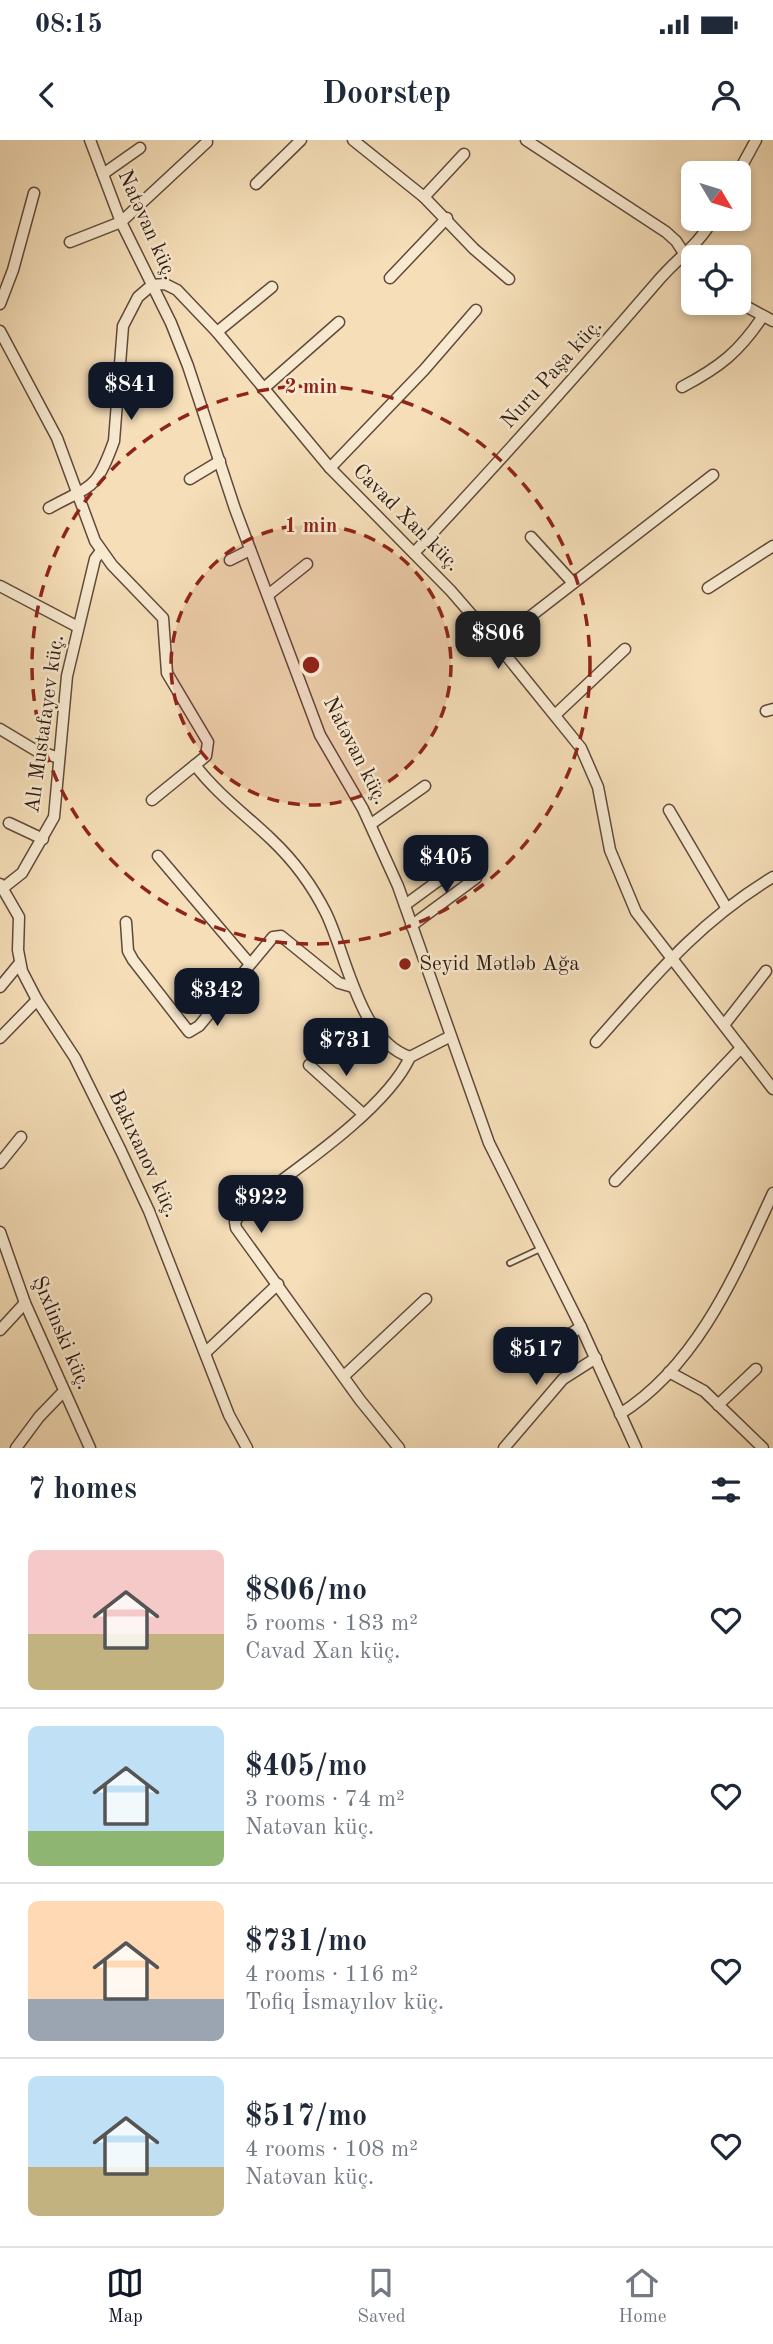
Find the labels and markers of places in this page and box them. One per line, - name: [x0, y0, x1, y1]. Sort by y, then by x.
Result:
- pin: $841: [90, 362, 172, 422]
- pin: $806: [457, 612, 539, 671]
- centre of rings: [299, 653, 323, 677]
- pin: $405: [405, 836, 487, 895]
- place label: Seyid Mətləb Ağa: [419, 954, 580, 975]
- marker: Seyid Mətləb Ağa: [397, 956, 413, 972]
- pin: $342: [176, 968, 258, 1028]
- pin: $731: [305, 1018, 387, 1078]
- pin: $922: [220, 1176, 302, 1235]
- pin: $517: [495, 1328, 577, 1387]

